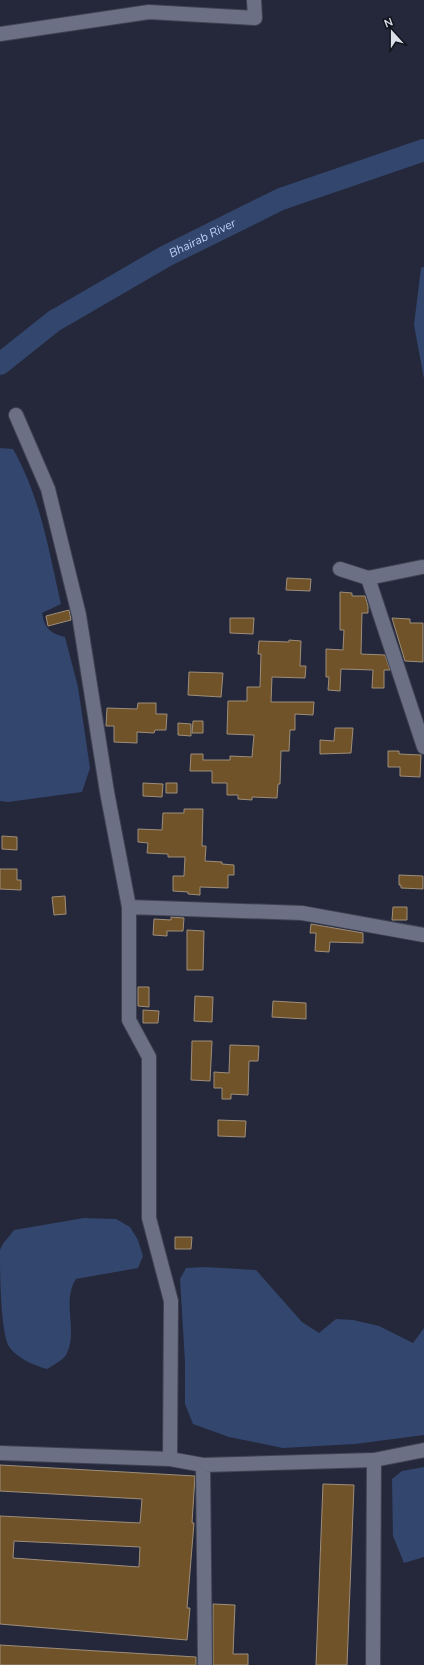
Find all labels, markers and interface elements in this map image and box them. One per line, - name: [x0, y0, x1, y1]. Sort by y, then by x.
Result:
- north arrow: [372, 12, 412, 52]
- text: N: [382, 15, 395, 32]
- water label: Bhairab River: [166, 214, 239, 261]

